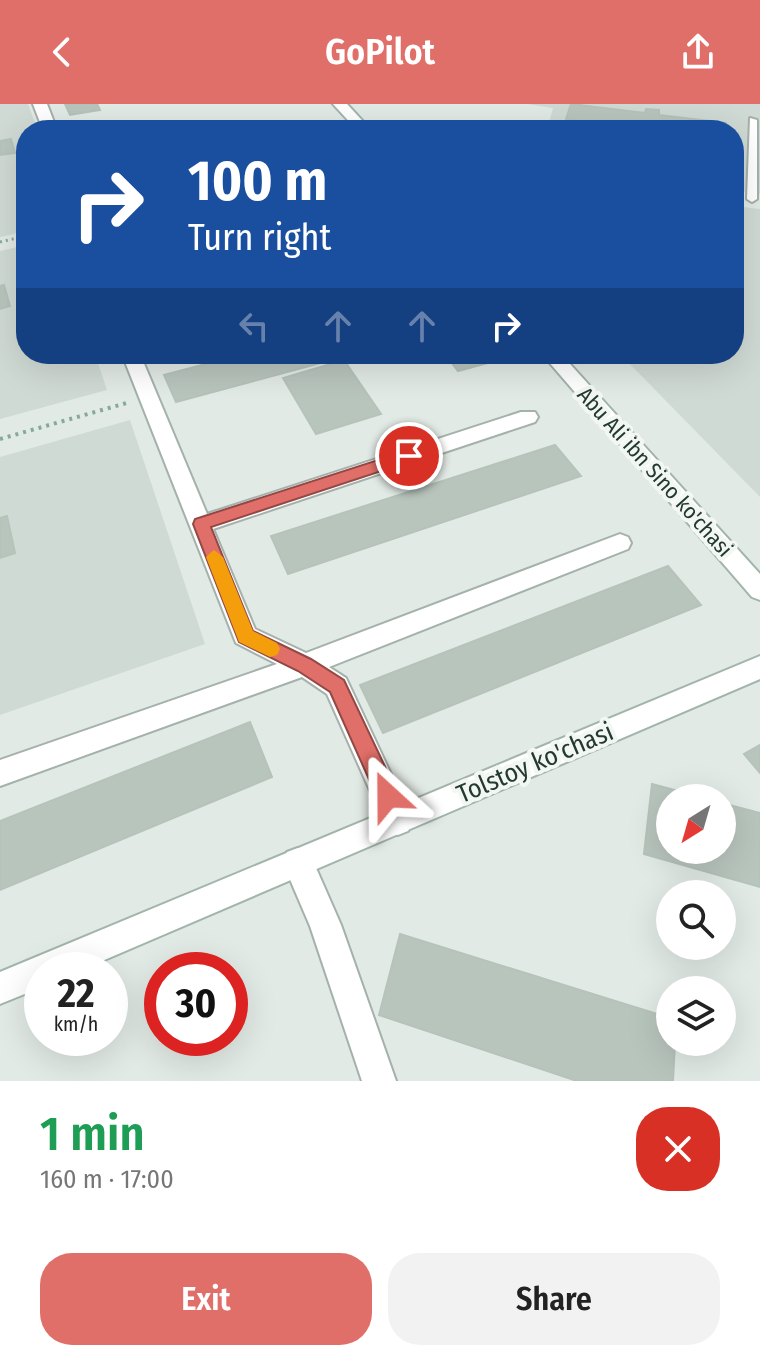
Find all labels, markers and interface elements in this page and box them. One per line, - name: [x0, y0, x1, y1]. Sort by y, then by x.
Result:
- icon: back: [40, 30, 84, 74]
- text: GoPilot: [325, 30, 435, 74]
- icon: share: [676, 30, 720, 74]
- text: 100 m: [188, 148, 327, 215]
- icon: right: [56, 152, 160, 256]
- text: Turn right: [188, 216, 331, 260]
- icon: left: [232, 304, 276, 348]
- icon: ahead: [316, 304, 360, 348]
- icon: ahead: [400, 304, 444, 348]
- icon: right: [484, 304, 528, 348]
- street label: Abu Ali ibn Sino ko'chasi: [572, 382, 738, 562]
- pin: [375, 422, 443, 490]
- icon: arrive: [387, 434, 431, 478]
- street label: Tolstoy ko'chasi: [452, 716, 618, 810]
- position arrow: [346, 754, 430, 838]
- north arrow: [656, 784, 736, 864]
- map controls: [656, 784, 736, 1056]
- button: search: [656, 880, 736, 960]
- speed limit sign: 30: [144, 952, 248, 1056]
- text: 22: [57, 970, 95, 1018]
- button: layers: [656, 976, 736, 1056]
- text: km/h: [54, 1012, 98, 1036]
- text: 1 min: [40, 1105, 145, 1163]
- button: close: [636, 1107, 720, 1191]
- text: 160 m · 17:00: [40, 1164, 174, 1195]
- button: Exit: [40, 1253, 372, 1345]
- button: Share: [388, 1253, 720, 1345]

